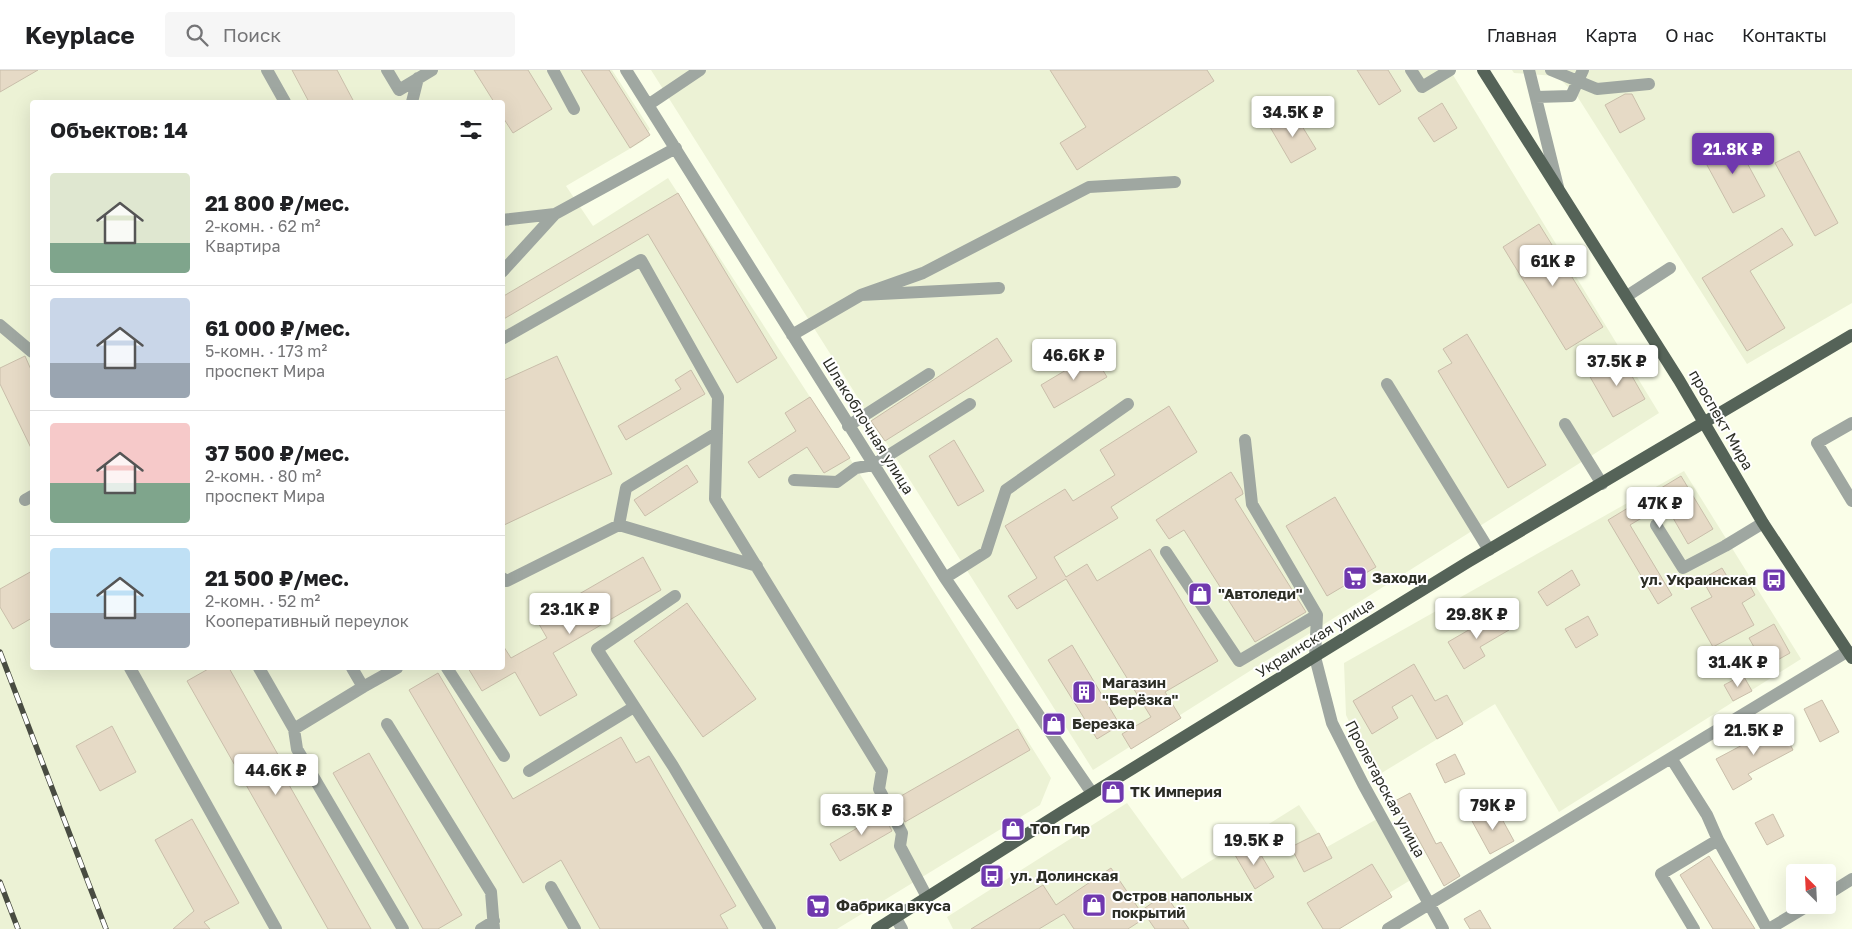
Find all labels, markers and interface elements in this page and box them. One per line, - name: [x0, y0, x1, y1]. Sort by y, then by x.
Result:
- search box: [165, 12, 515, 57]
- text: Keyplace: [25, 20, 135, 49]
- icon: search: [183, 21, 211, 49]
- text: Поиск: [223, 23, 281, 46]
- text: Главная: [1487, 24, 1557, 46]
- text: Карта: [1585, 24, 1637, 46]
- text: О нас: [1665, 24, 1714, 46]
- text: Контакты: [1742, 24, 1827, 46]
- pin: 34.5K ₽: [1247, 96, 1339, 138]
- text: 34.5K ₽: [1262, 102, 1324, 122]
- icon: filters: [457, 116, 485, 144]
- text: Объектов: 14: [50, 117, 188, 143]
- pin: 21.8K ₽: [1687, 132, 1779, 175]
- text: 21.8K ₽: [1703, 139, 1763, 159]
- text: 21 800 ₽/мес.: [205, 190, 350, 216]
- icon: home: [90, 193, 150, 253]
- text: 2-комн. · 62 m²: [205, 216, 321, 236]
- text: Квартира: [205, 236, 280, 256]
- pin: 61K ₽: [1518, 244, 1588, 287]
- text: 61K ₽: [1531, 251, 1575, 271]
- text: 61 000 ₽/мес.: [205, 315, 351, 341]
- icon: home: [90, 318, 150, 378]
- pin: 46.6K ₽: [1028, 338, 1120, 381]
- text: 5-комн. · 173 m²: [205, 341, 327, 361]
- pin: 37.5K ₽: [1571, 344, 1663, 387]
- text: 46.6K ₽: [1043, 345, 1105, 365]
- text: 37.5K ₽: [1587, 351, 1647, 371]
- street label: Шлакоблочная улица: [819, 354, 918, 497]
- text: проспект Мира: [205, 361, 325, 381]
- street label: проспект Мира: [1686, 366, 1758, 473]
- text: 37 500 ₽/мес.: [205, 440, 350, 466]
- icon: home: [90, 443, 150, 503]
- text: 2-комн. · 80 m²: [205, 466, 321, 486]
- text: проспект Мира: [205, 486, 325, 506]
- pin: 47K ₽: [1625, 486, 1695, 529]
- text: 47K ₽: [1637, 493, 1683, 513]
- text: 21 500 ₽/мес.: [205, 565, 349, 591]
- supermarket icon: Заходи: [1342, 565, 1368, 591]
- bus stop icon: ул. Украинская: [1761, 567, 1787, 593]
- icon: home: [90, 568, 150, 628]
- place label: Заходи: [1372, 568, 1427, 586]
- place label: ул. Украинская: [1640, 570, 1756, 588]
- shop icon: "Автоледи": [1187, 581, 1213, 607]
- place label: "Автоледи": [1218, 584, 1303, 602]
- text: 2-комн. · 52 m²: [205, 591, 320, 611]
- pin: 23.1K ₽: [524, 592, 616, 635]
- street label: Украинская улица: [1252, 594, 1377, 681]
- pin: 29.8K ₽: [1431, 598, 1523, 640]
- text: 23.1K ₽: [540, 599, 600, 619]
- text: 29.8K ₽: [1446, 604, 1508, 624]
- text: Кооперативный переулок: [205, 611, 409, 631]
- pin: 31.4K ₽: [1692, 646, 1784, 688]
- text: 31.4K ₽: [1708, 652, 1768, 672]
- place label: Магазин "Берёзка": [1102, 673, 1178, 708]
- building icon: Магазин "Берёзка": [1071, 679, 1097, 705]
- shop icon: Березка: [1041, 711, 1067, 737]
- place label: Березка: [1072, 714, 1135, 732]
- pin: 21.5K ₽: [1708, 714, 1800, 756]
- street label: Пролетарская улица: [1342, 717, 1430, 860]
- text: 21.5K ₽: [1724, 720, 1784, 740]
- pin: 44.6K ₽: [230, 754, 322, 796]
- text: 44.6K ₽: [245, 760, 307, 780]
- shop icon: ТК Империя: [1100, 779, 1126, 805]
- place label: ТК Империя: [1130, 782, 1222, 800]
- pin: 79K ₽: [1458, 788, 1528, 831]
- pin: 63.5K ₽: [816, 794, 908, 836]
- text: 79K ₽: [1470, 795, 1516, 815]
- text: 63.5K ₽: [831, 800, 893, 820]
- shop icon: ТОп Гир: [1000, 816, 1026, 842]
- place label: ТОп Гир: [1030, 819, 1090, 837]
- pin: 19.5K ₽: [1208, 824, 1300, 866]
- text: 19.5K ₽: [1224, 830, 1284, 850]
- bus stop icon: ул. Долинская: [979, 863, 1005, 889]
- north arrow: [1786, 864, 1836, 914]
- map controls: [1786, 864, 1836, 914]
- place label: ул. Долинская: [1010, 866, 1118, 884]
- place label: Остров напольных покрытий: [1112, 886, 1253, 921]
- shop icon: Остров напольных покрытий: [1081, 892, 1107, 918]
- supermarket icon: Фабрика вкуса: [805, 893, 831, 919]
- place label: Фабрика вкуса: [836, 896, 951, 914]

